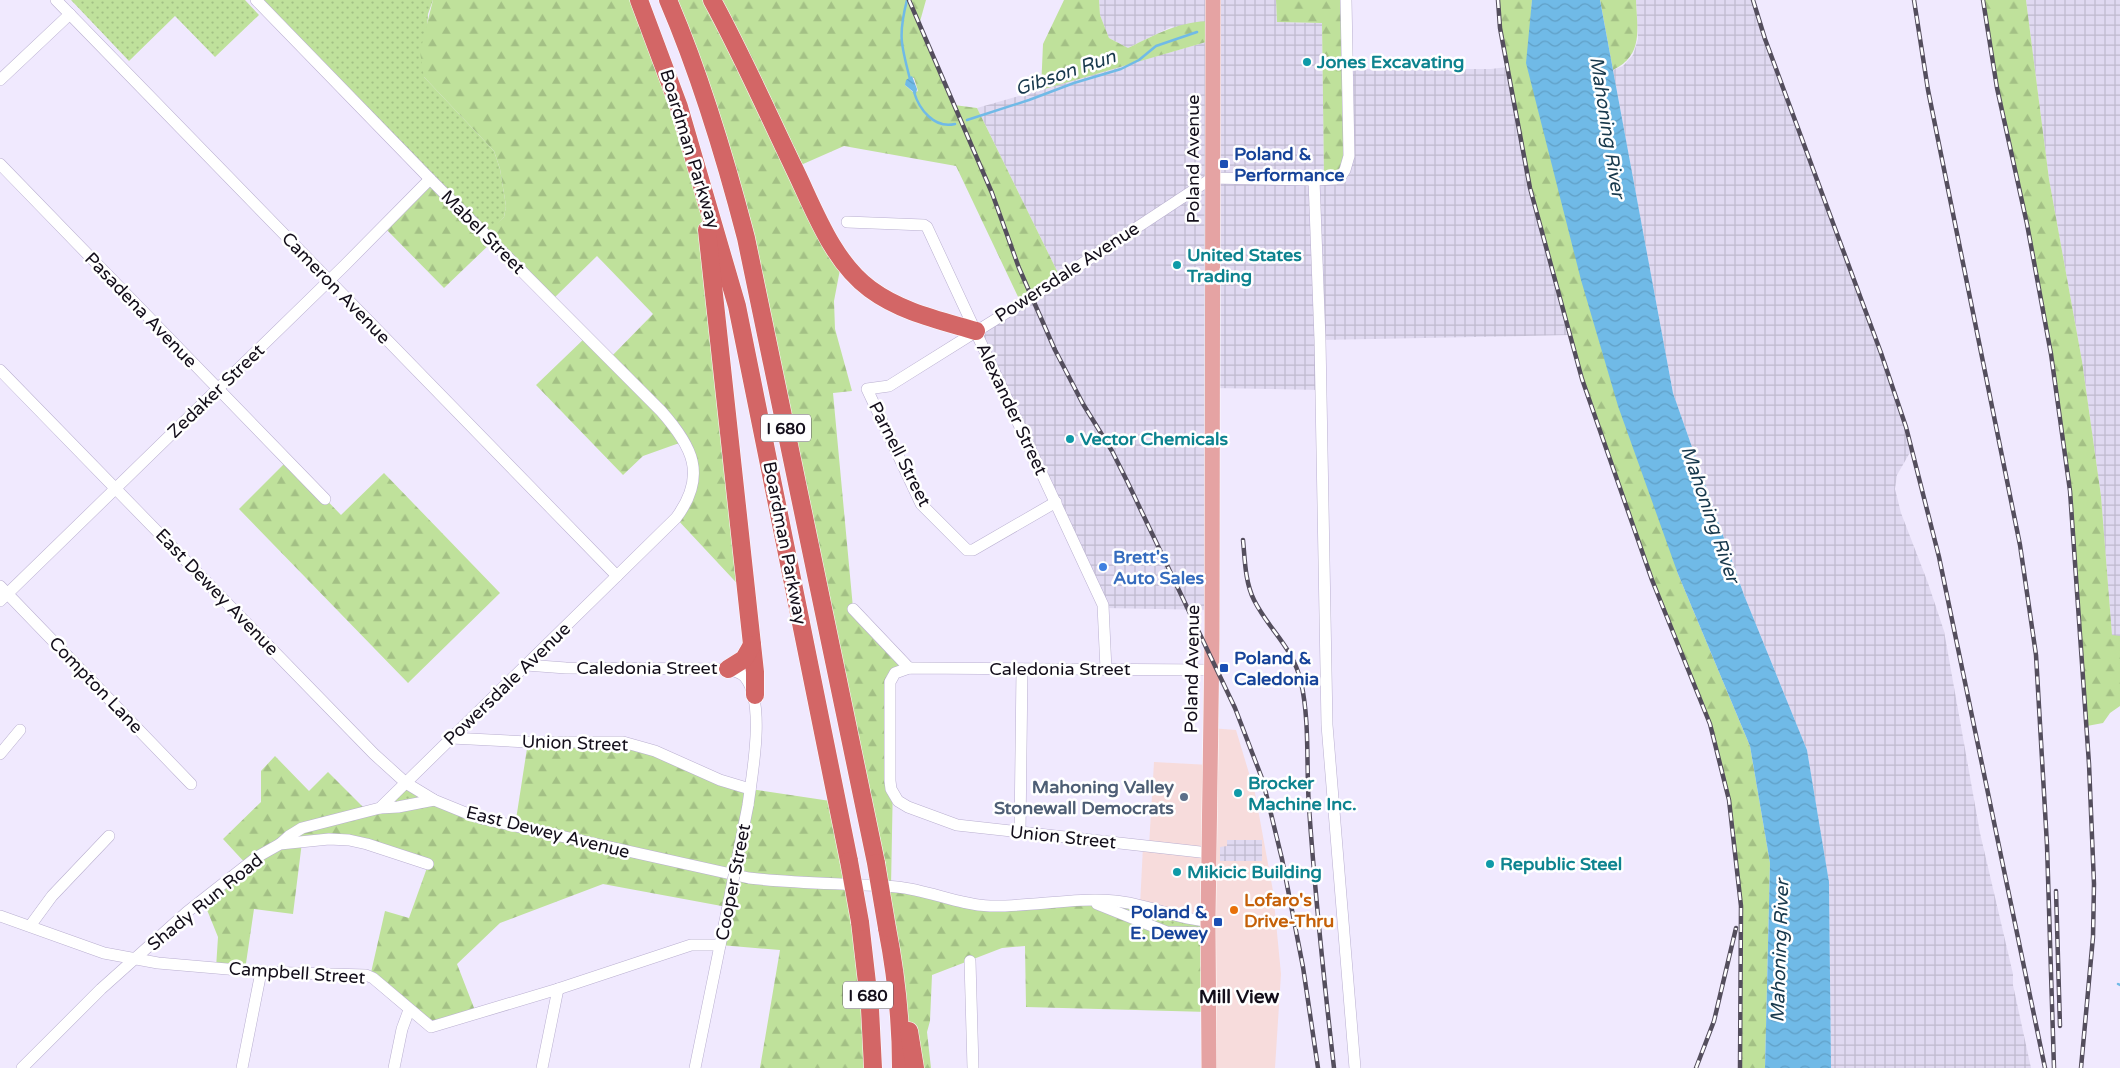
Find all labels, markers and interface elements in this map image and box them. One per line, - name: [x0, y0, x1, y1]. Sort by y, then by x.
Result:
- water label: Gibson Run: [1012, 45, 1119, 100]
- place label: Jones Excavating: [1316, 51, 1464, 73]
- water label: Mahoning River: [1585, 55, 1630, 202]
- marker: Jones Excavating: [1301, 56, 1313, 68]
- street label: Boardman Parkway: [655, 66, 725, 232]
- street label: Poland Avenue: [1182, 95, 1204, 223]
- place label: Poland & Performance: [1234, 143, 1344, 186]
- marker: Poland & Performance: [1218, 158, 1230, 170]
- street label: Mabel Street: [436, 185, 530, 279]
- street label: Powersdale Avenue: [991, 217, 1143, 327]
- street label: Cameron Avenue: [277, 227, 395, 349]
- place label: United States Trading: [1186, 244, 1302, 287]
- street label: Pasadena Avenue: [80, 248, 202, 372]
- marker: United States Trading: [1171, 259, 1183, 271]
- street label: Zedaker Street: [163, 339, 269, 443]
- street label: Alexander Street: [972, 339, 1052, 479]
- street label: Parnell Street: [864, 398, 936, 510]
- road number: I 680: [761, 414, 811, 442]
- place label: Vector Chemicals: [1080, 428, 1228, 450]
- marker: Vector Chemicals: [1064, 433, 1076, 445]
- water label: Mahoning River: [1676, 443, 1745, 588]
- street label: Boardman Parkway: [758, 459, 812, 627]
- street label: East Dewey Avenue: [151, 524, 283, 660]
- place label: Brett's Auto Sales: [1113, 546, 1204, 589]
- marker: Brett's Auto Sales: [1097, 561, 1109, 573]
- street label: Poland Avenue: [1180, 604, 1204, 734]
- street label: Powersdale Avenue: [439, 618, 575, 750]
- street label: Compton Lane: [44, 632, 148, 738]
- place label: Poland & Caledonia: [1234, 647, 1319, 690]
- street label: Caledonia Street: [576, 657, 718, 679]
- street label: Caledonia Street: [989, 658, 1131, 680]
- marker: Poland & Caledonia: [1218, 662, 1230, 674]
- street label: Union Street: [521, 730, 629, 756]
- place label: Brocker Machine Inc.: [1248, 772, 1357, 815]
- place label: Mahoning Valley Stonewall Democrats: [994, 776, 1174, 819]
- marker: Brocker Machine Inc.: [1232, 787, 1244, 799]
- marker: Mahoning Valley Stonewall Democrats: [1178, 791, 1190, 803]
- street label: East Dewey Avenue: [464, 801, 632, 863]
- street label: Union Street: [1009, 820, 1117, 854]
- street label: Cooper Street: [711, 822, 755, 942]
- street label: Shady Run Road: [143, 849, 267, 955]
- place label: Republic Steel: [1500, 853, 1622, 875]
- marker: Republic Steel: [1484, 858, 1496, 870]
- place label: Mikicic Building: [1187, 861, 1322, 883]
- marker: Mikicic Building: [1171, 866, 1183, 878]
- water label: Mahoning River: [1767, 876, 1794, 1023]
- place label: Lofaro's Drive-Thru: [1244, 889, 1334, 932]
- place label: Poland & E. Dewey: [1130, 901, 1208, 944]
- marker: Lofaro's Drive-Thru: [1228, 904, 1240, 916]
- marker: Poland & E. Dewey: [1212, 916, 1224, 928]
- street label: Campbell Street: [228, 957, 366, 989]
- road number: I 680: [843, 982, 893, 1008]
- district label: Mill View: [1199, 986, 1279, 1008]

